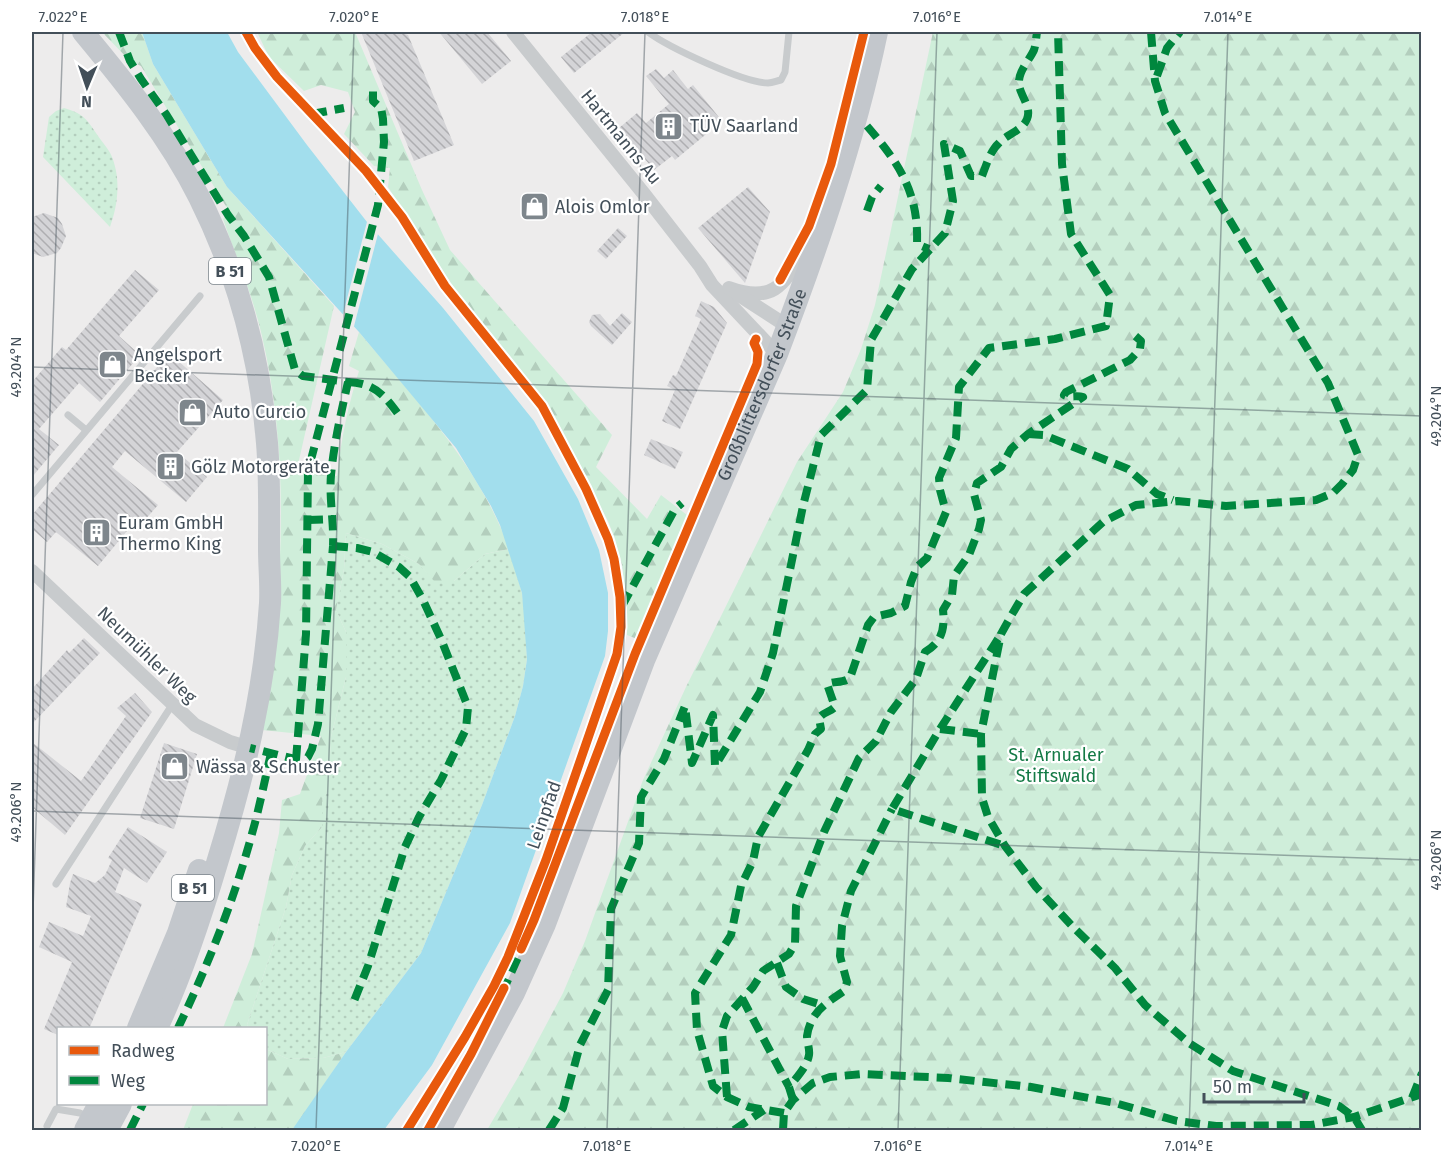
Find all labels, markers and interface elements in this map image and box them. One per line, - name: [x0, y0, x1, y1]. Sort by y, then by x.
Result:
- text: 7.022°E: [39, 8, 88, 26]
- text: 7.020°E: [329, 8, 379, 26]
- text: 7.018°E: [621, 8, 669, 26]
- text: 7.016°E: [913, 8, 961, 26]
- text: 7.014°E: [1204, 8, 1252, 26]
- north arrow: [57, 57, 117, 117]
- street label: Hartmanns Au: [576, 85, 666, 189]
- text: N: [81, 92, 92, 111]
- building icon: TÜV Saarland: [653, 110, 685, 142]
- place label: TÜV Saarland: [690, 115, 799, 137]
- shop icon: Alois Omlor: [518, 191, 550, 223]
- place label: Alois Omlor: [555, 196, 650, 218]
- road number: B 51: [209, 258, 251, 284]
- street label: Großblittersdorfer Straße: [712, 285, 811, 484]
- text: 49.204°N: [7, 336, 25, 398]
- place label: Angelsport Becker: [134, 344, 223, 387]
- shop icon: Angelsport Becker: [97, 349, 129, 381]
- text: 49.204°N: [1427, 385, 1445, 447]
- shop icon: Auto Curcio: [176, 396, 208, 428]
- place label: Auto Curcio: [213, 401, 306, 423]
- building icon: Gölz Motorgeräte: [154, 451, 186, 483]
- place label: Gölz Motorgeräte: [191, 456, 330, 478]
- place label: Euram GmbH Thermo King: [118, 512, 224, 555]
- building icon: Euram GmbH Thermo King: [81, 517, 113, 549]
- street label: Neumühler Weg: [93, 602, 202, 708]
- park label: St. Arnualer Stiftswald: [1008, 744, 1104, 787]
- shop icon: Wässa & Schuster: [159, 751, 191, 783]
- place label: Wässa & Schuster: [196, 756, 340, 778]
- street label: Leinpfad: [522, 778, 566, 852]
- text: 49.206°N: [7, 782, 25, 842]
- text: 49.206°N: [1427, 830, 1445, 890]
- road number: B 51: [172, 875, 214, 901]
- legend: [57, 1027, 267, 1105]
- text: Radweg: [111, 1040, 175, 1062]
- scale bar: [1204, 1066, 1304, 1104]
- text: Weg: [111, 1070, 145, 1092]
- text: 50 m: [1213, 1076, 1252, 1098]
- text: 7.020°E: [291, 1137, 341, 1155]
- text: 7.018°E: [583, 1137, 631, 1155]
- text: 7.016°E: [874, 1137, 922, 1155]
- text: 7.014°E: [1165, 1137, 1213, 1155]

